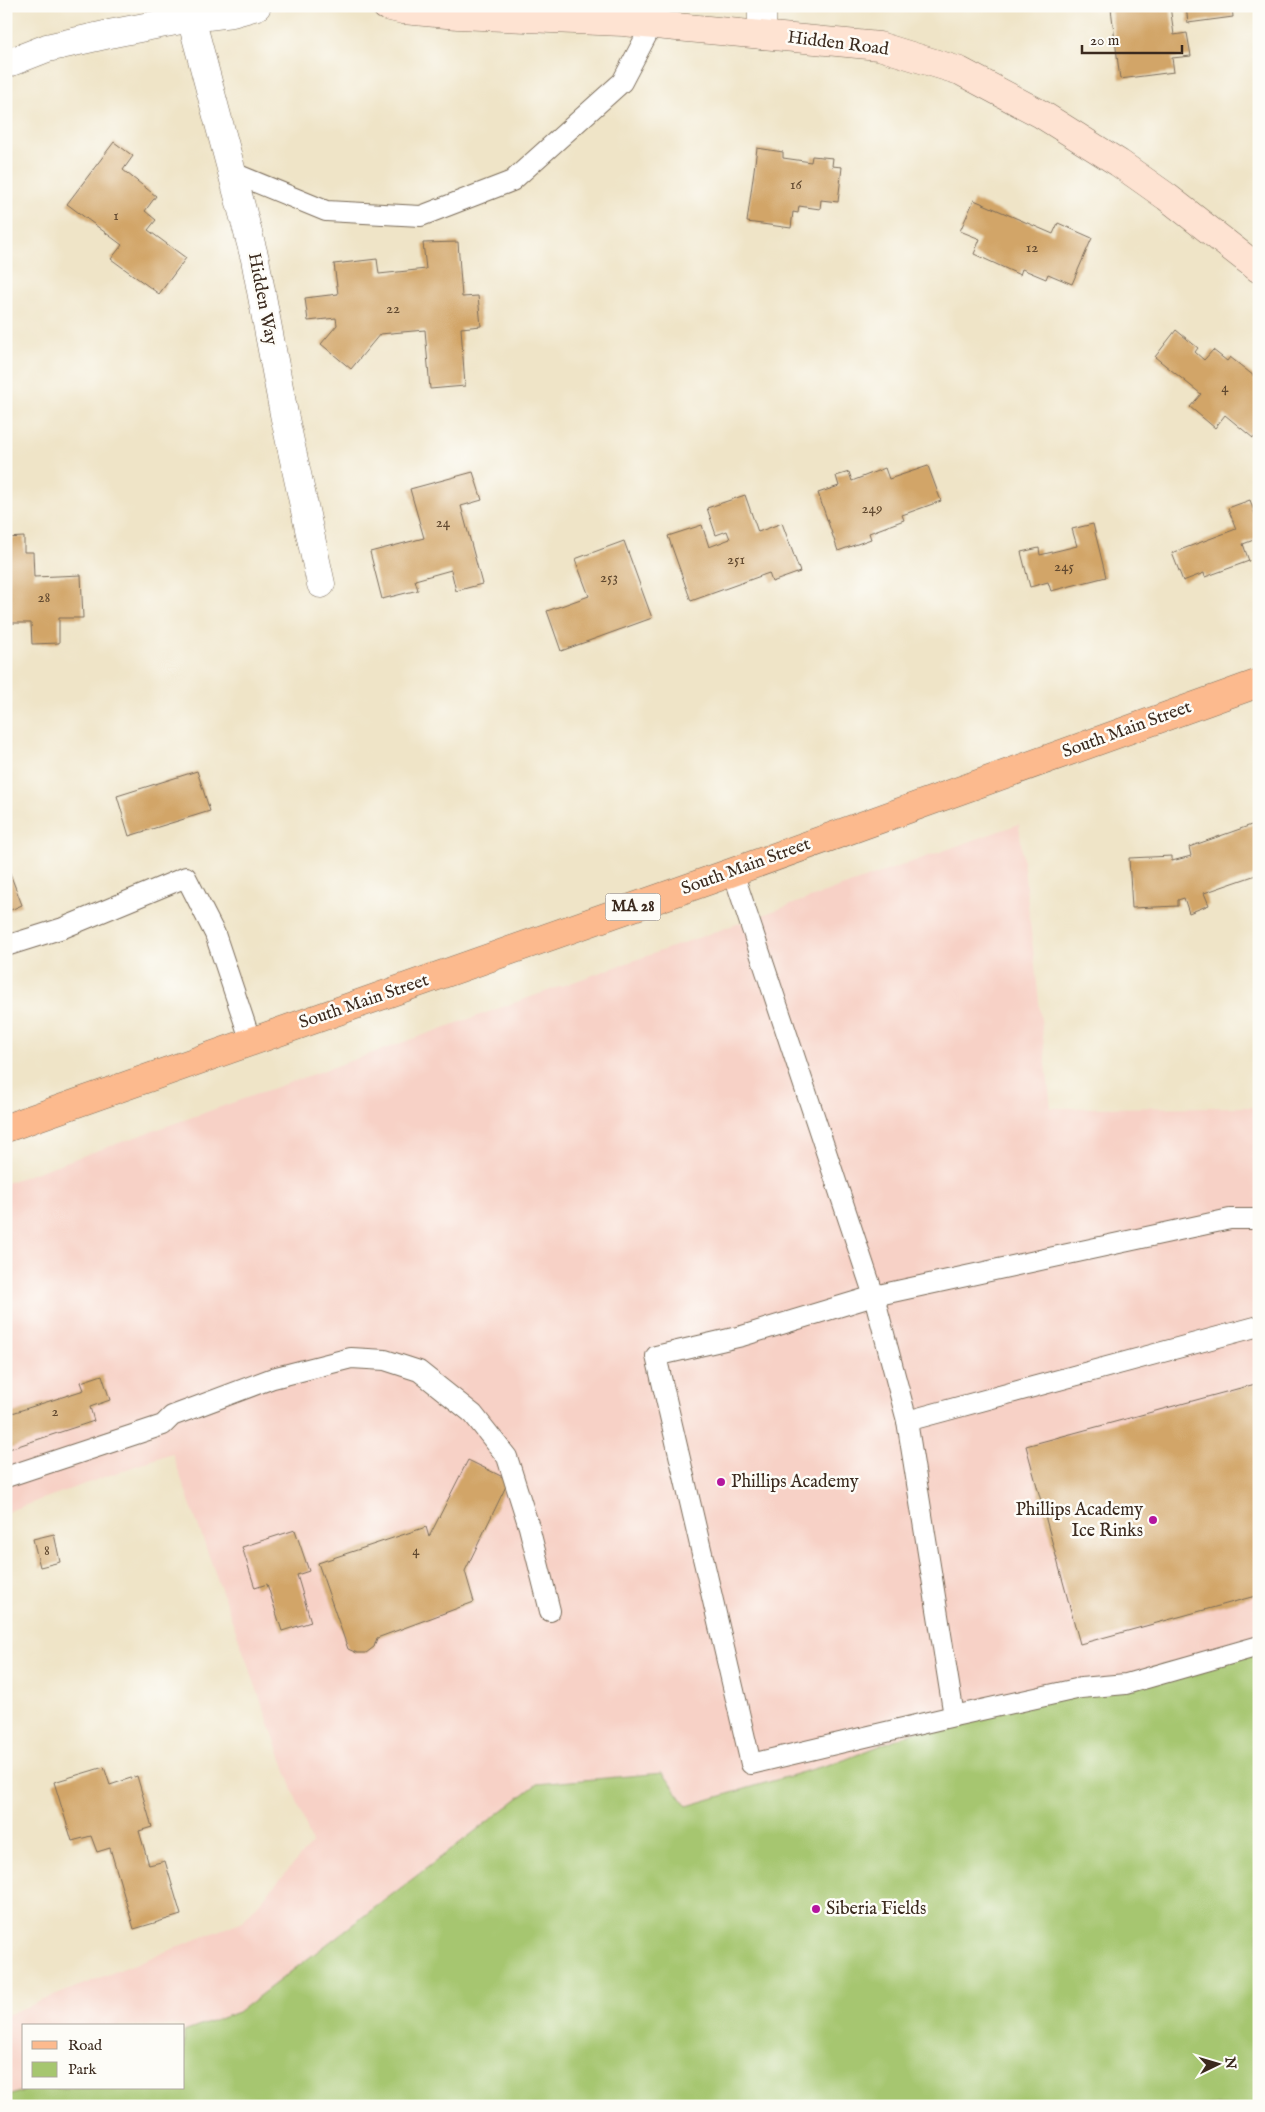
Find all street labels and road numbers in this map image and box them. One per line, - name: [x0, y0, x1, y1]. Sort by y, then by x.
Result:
- street label: Hidden Road: [786, 26, 890, 62]
- street label: Hidden Way: [242, 251, 282, 347]
- street label: South Main Street: [1059, 696, 1195, 764]
- street label: South Main Street: [678, 833, 814, 901]
- road number: MA 28: [606, 894, 660, 920]
- street label: South Main Street: [296, 969, 432, 1035]

